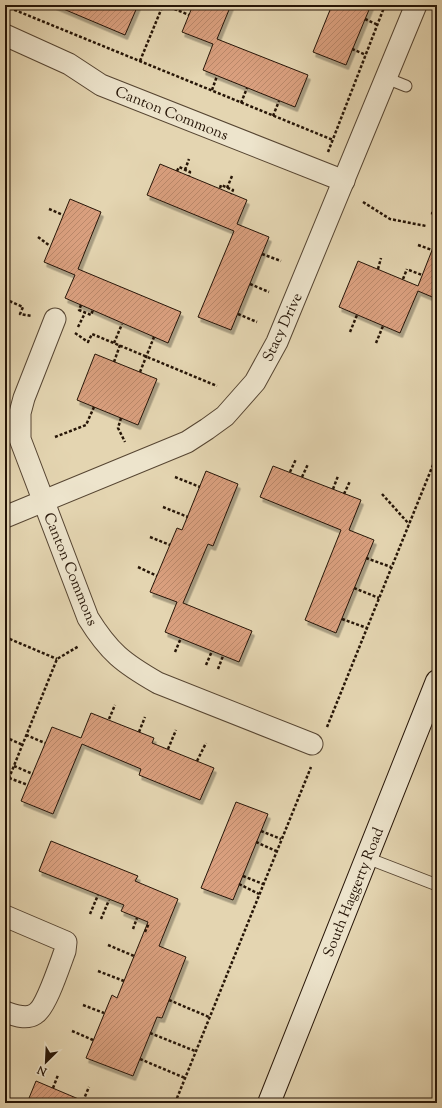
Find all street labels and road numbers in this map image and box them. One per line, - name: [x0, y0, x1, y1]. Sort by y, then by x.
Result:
- street label: Canton Commons: [112, 82, 231, 147]
- street label: Stacy Drive: [258, 290, 308, 366]
- street label: Canton Commons: [37, 510, 102, 629]
- street label: South Haggerty Road: [319, 824, 390, 961]

